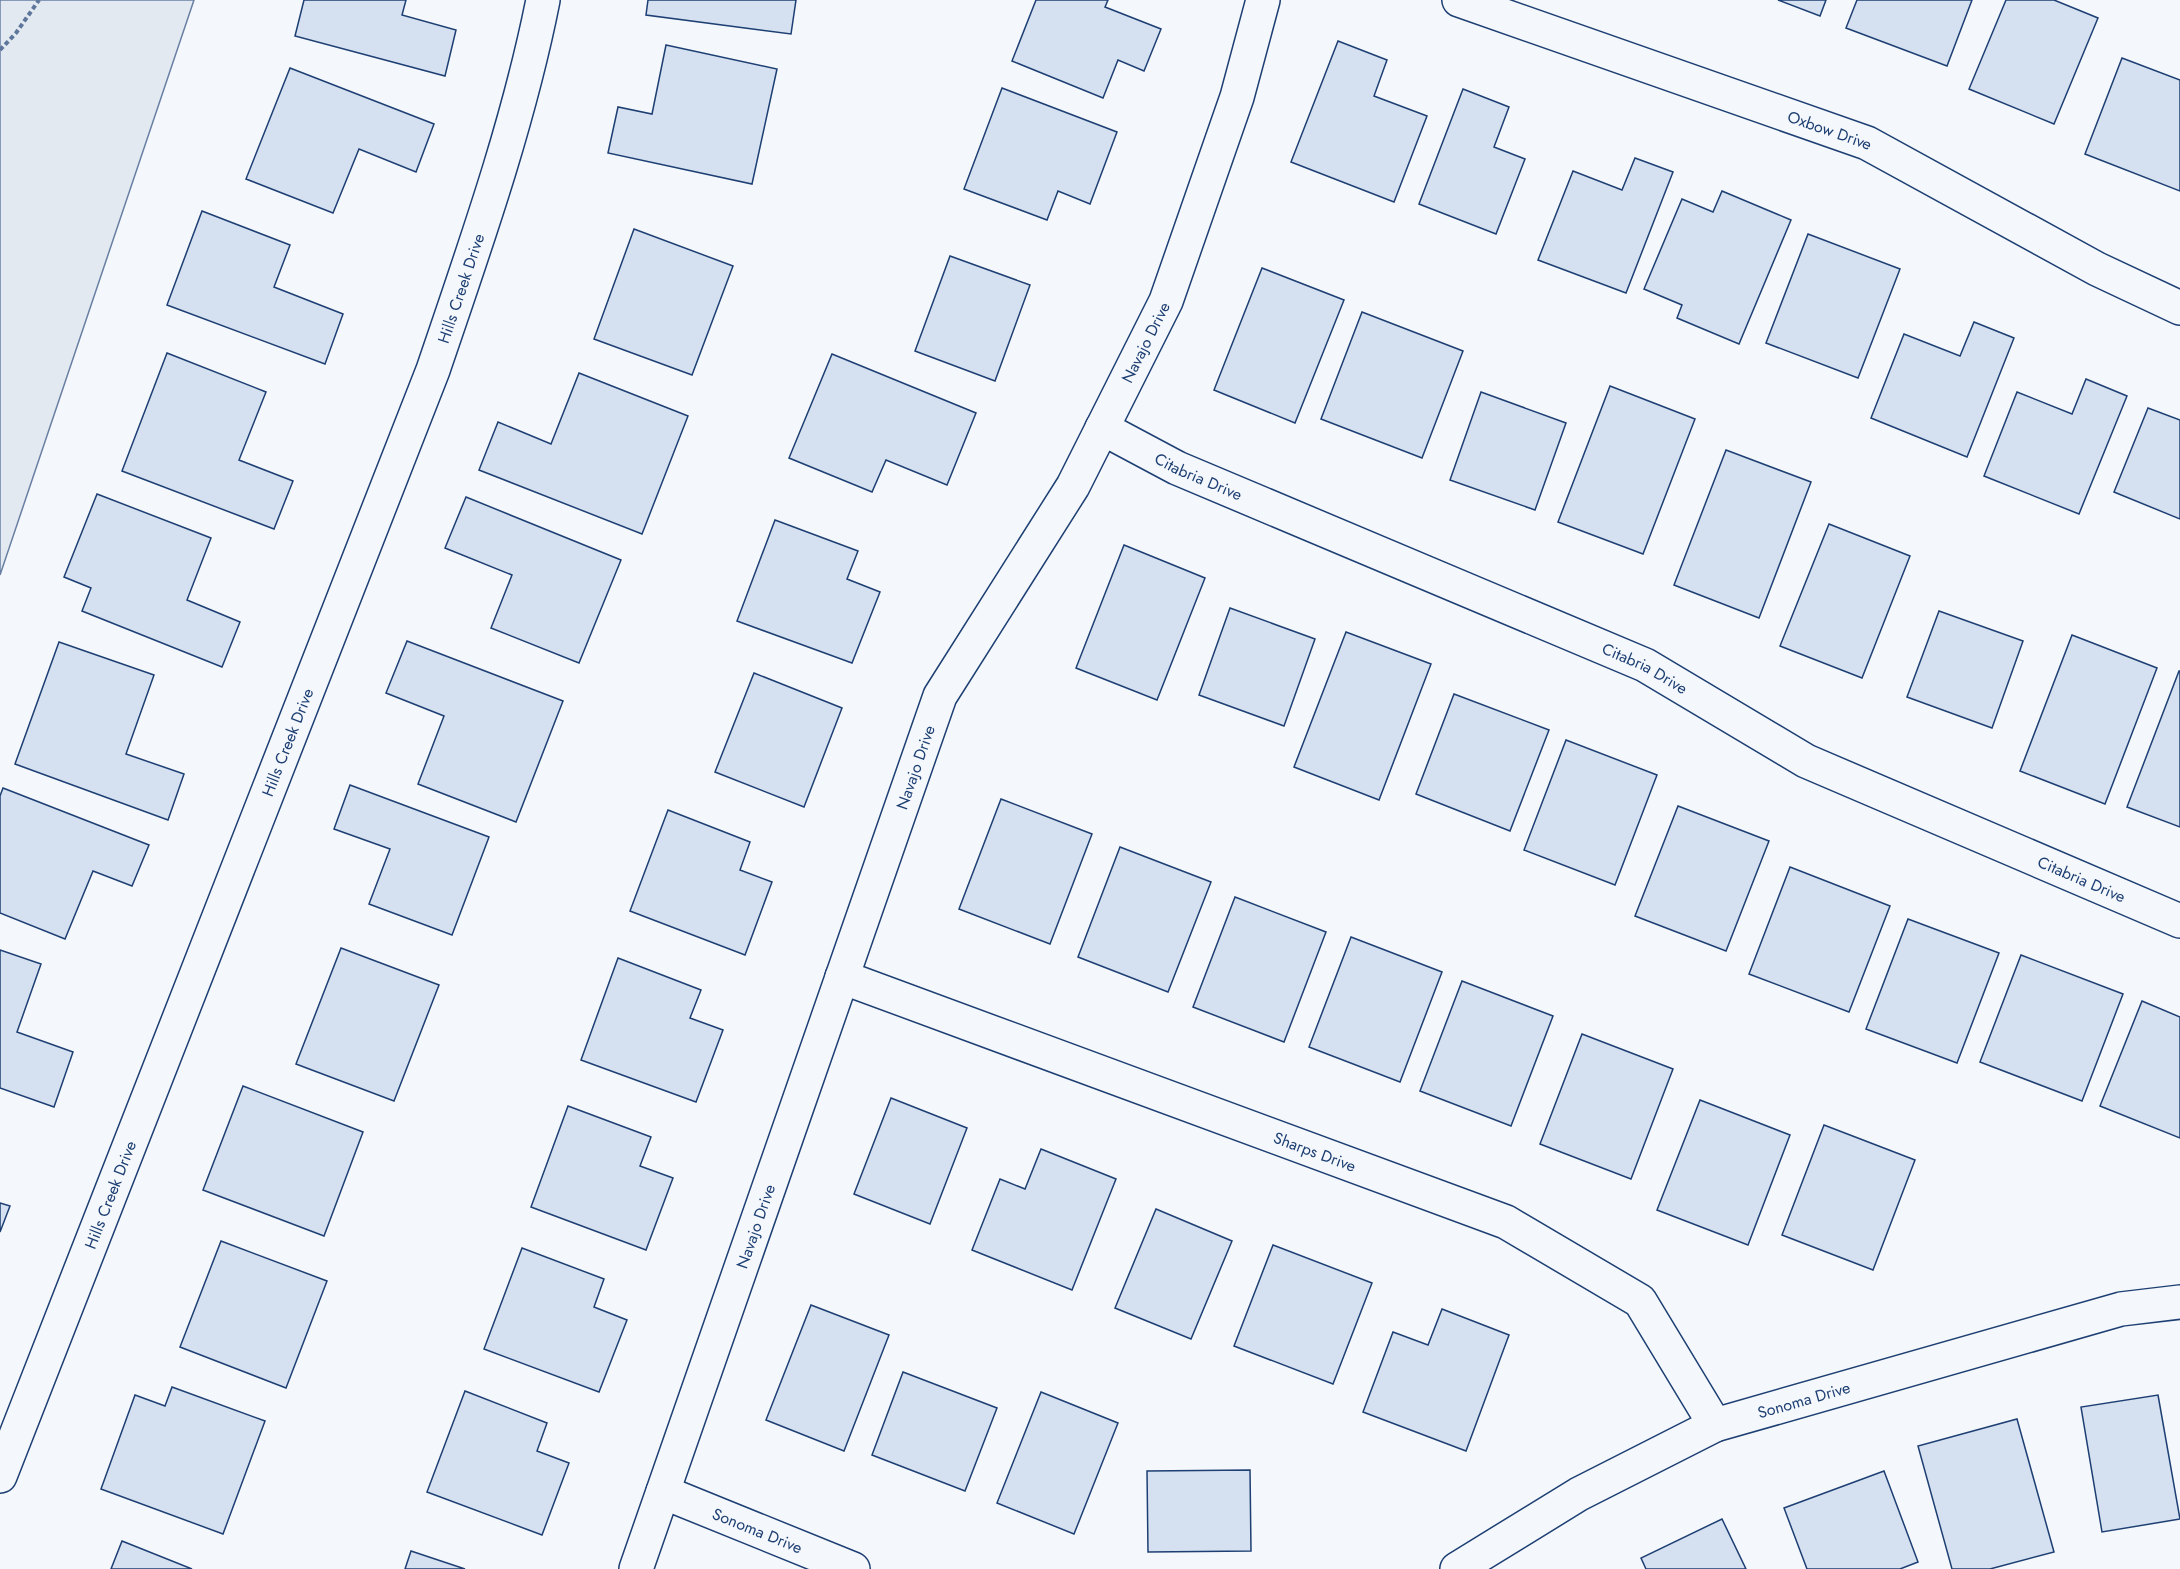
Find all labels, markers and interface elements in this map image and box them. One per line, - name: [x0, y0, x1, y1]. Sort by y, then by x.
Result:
- street label: Oxbow Drive: [1784, 105, 1877, 155]
- street label: Hills Creek Drive: [431, 230, 490, 346]
- street label: Navajo Drive: [1115, 298, 1175, 387]
- street label: Citabria Drive: [1151, 447, 1246, 506]
- street label: Citabria Drive: [1599, 637, 1692, 699]
- street label: Hills Creek Drive: [256, 685, 319, 800]
- street label: Navajo Drive: [890, 722, 941, 813]
- street label: Citabria Drive: [2034, 850, 2129, 908]
- street label: Sharps Drive: [1270, 1126, 1359, 1177]
- street label: Hills Creek Drive: [79, 1137, 142, 1252]
- street label: Navajo Drive: [730, 1181, 781, 1272]
- street label: Sonoma Drive: [1755, 1375, 1853, 1424]
- street label: Sonoma Drive: [709, 1502, 806, 1559]

